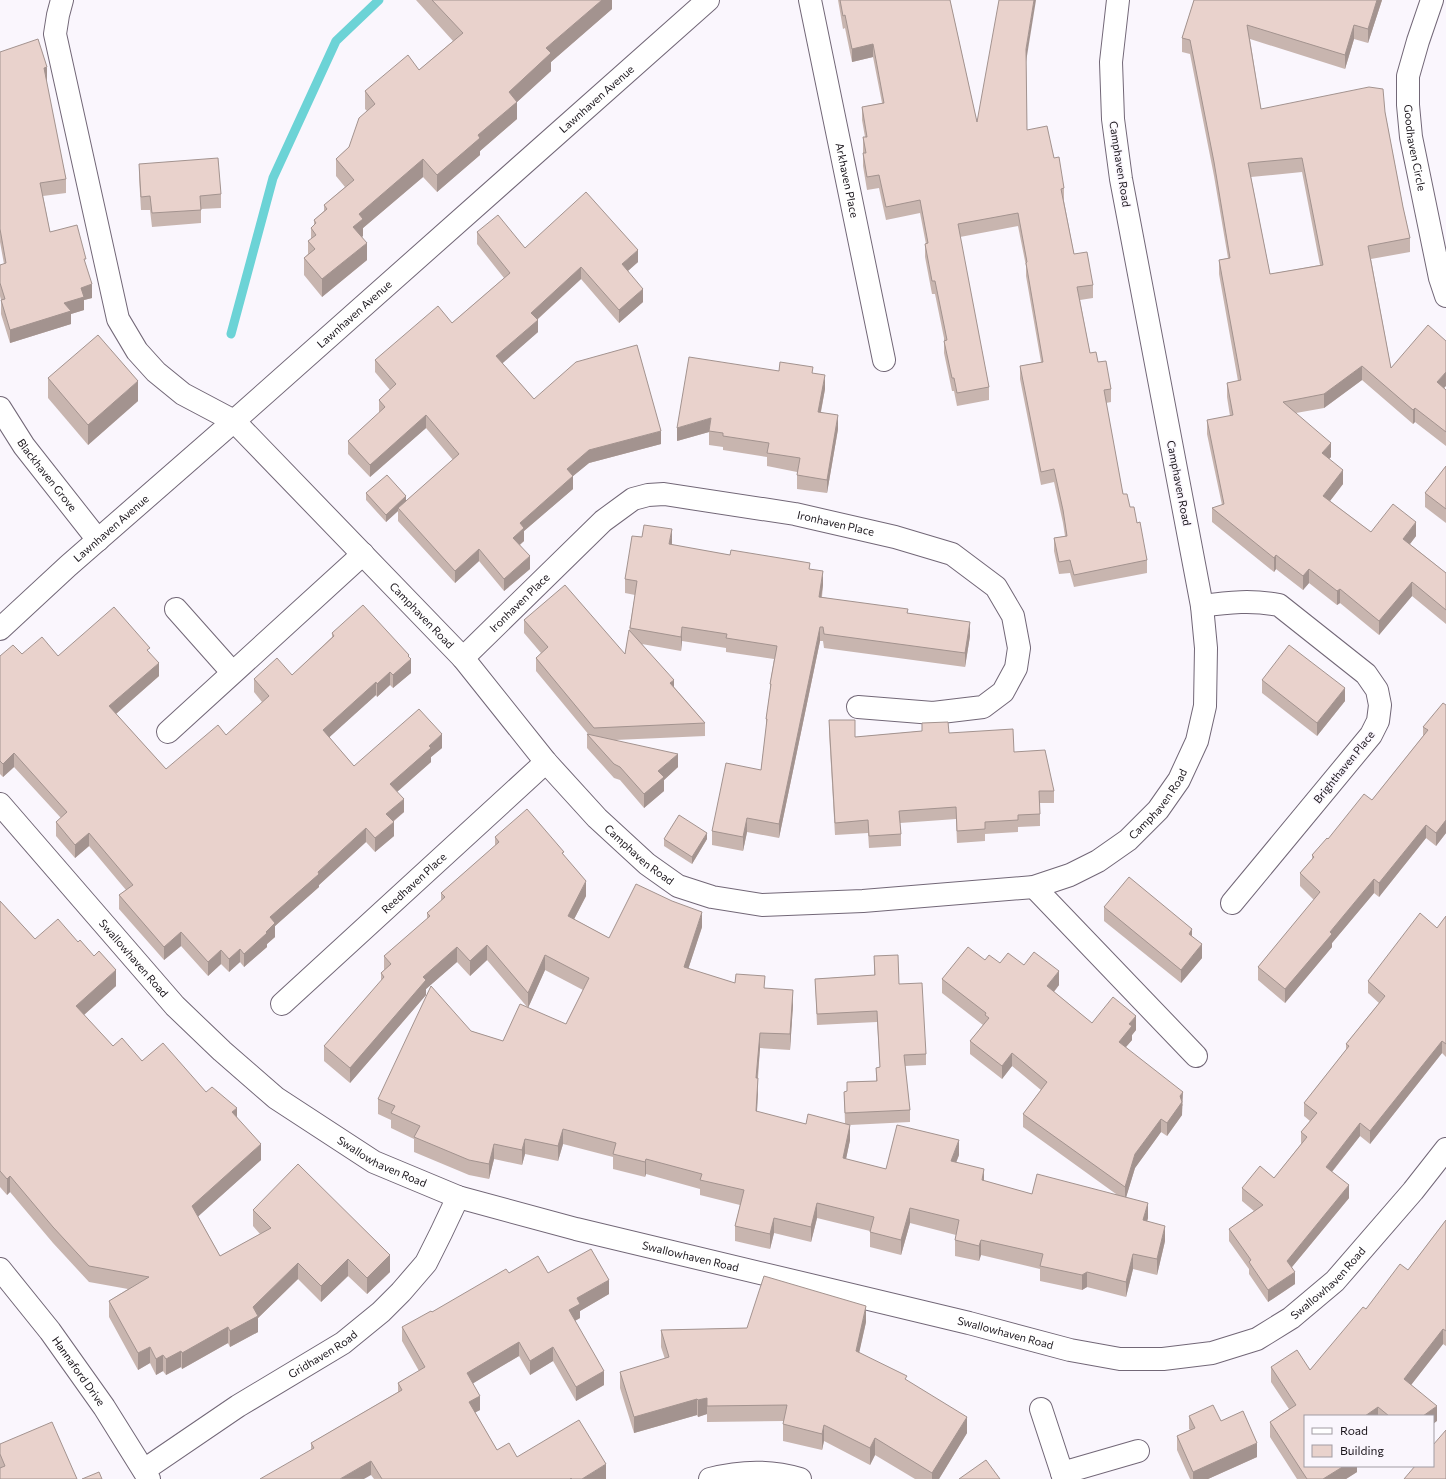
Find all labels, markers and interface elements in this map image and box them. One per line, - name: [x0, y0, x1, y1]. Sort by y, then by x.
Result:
- street label: Lawnhaven Avenue: [556, 62, 636, 135]
- street label: Goodhaven Circle: [1402, 104, 1429, 192]
- street label: Camphaven Road: [1107, 120, 1134, 208]
- street label: Arkhaven Place: [833, 141, 862, 219]
- street label: Lawnhaven Avenue: [314, 277, 394, 350]
- street label: Blackhaven Grove: [15, 436, 80, 514]
- street label: Camphaven Road: [1165, 439, 1194, 527]
- street label: Lawnhaven Avenue: [71, 492, 151, 564]
- street label: Ironhaven Place: [796, 508, 876, 538]
- street label: Ironhaven Place: [486, 570, 552, 635]
- street label: Camphaven Road: [387, 579, 457, 651]
- street label: Brighthaven Place: [1310, 728, 1377, 806]
- street label: Camphaven Road: [1126, 767, 1189, 842]
- street label: Camphaven Road: [602, 821, 677, 887]
- street label: Reedhaven Place: [378, 850, 449, 916]
- street label: Swallowhaven Road: [97, 916, 171, 999]
- street label: Swallowhaven Road: [335, 1133, 429, 1189]
- street label: Swallowhaven Road: [641, 1238, 740, 1274]
- street label: Swallowhaven Road: [1288, 1244, 1368, 1322]
- street label: Swallowhaven Road: [956, 1313, 1055, 1351]
- street label: Gridhaven Road: [286, 1327, 359, 1380]
- street label: Hannaford Drive: [50, 1334, 108, 1408]
- legend: [1304, 1415, 1434, 1467]
- text: Road: [1340, 1423, 1368, 1437]
- text: Building: [1340, 1443, 1384, 1457]

